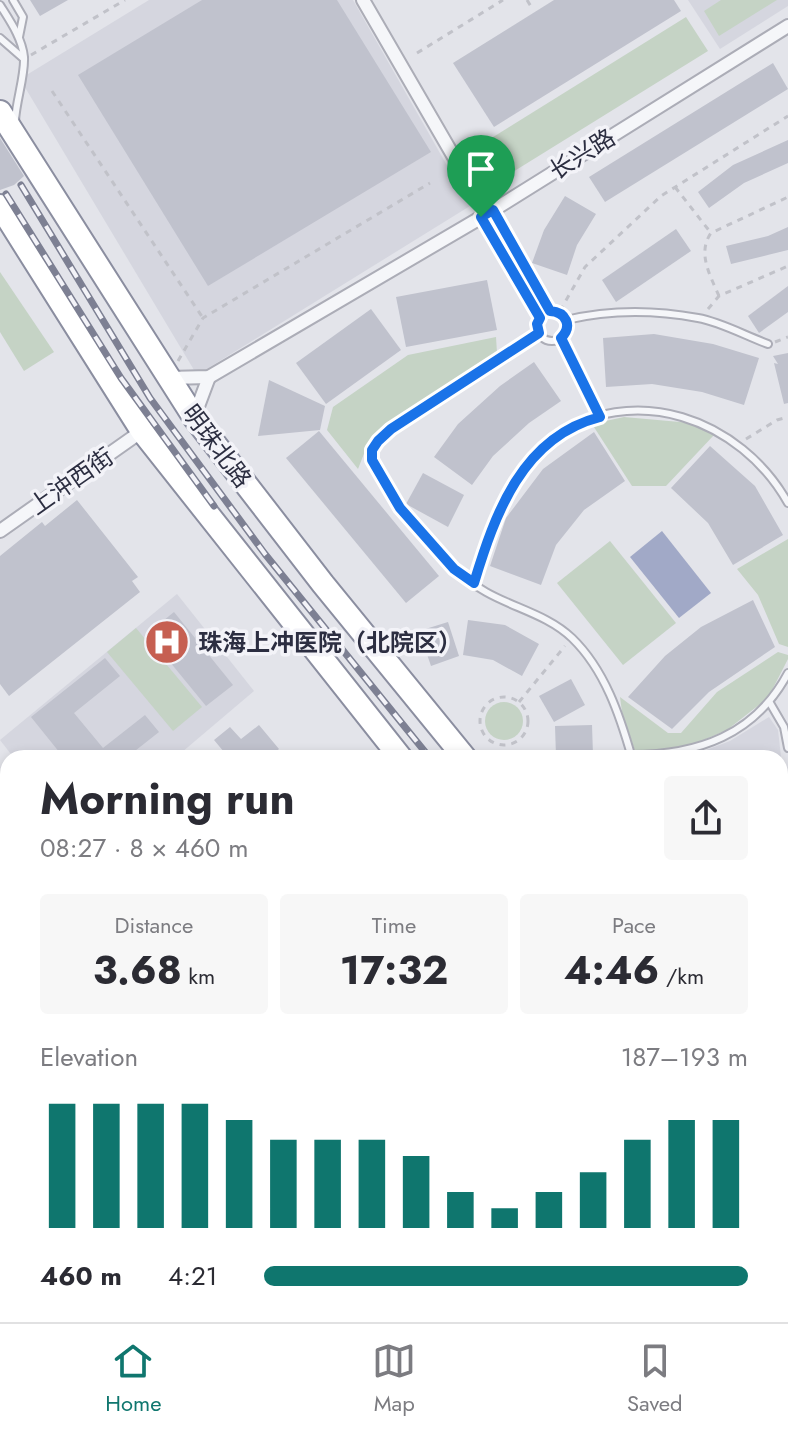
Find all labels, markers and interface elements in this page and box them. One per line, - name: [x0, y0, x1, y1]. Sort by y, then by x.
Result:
- street label: 长兴路: [542, 120, 622, 188]
- pin: [447, 135, 515, 217]
- icon: arrive: [459, 147, 503, 191]
- street label: 明珠北路: [174, 397, 260, 495]
- street label: 上沖西街: [22, 439, 120, 523]
- hospital icon: 珠海上冲医院（北院区）: [143, 618, 191, 666]
- place label: 珠海上冲医院（北院区）: [198, 625, 462, 660]
- text: Morning run: [40, 767, 295, 831]
- button: share: [664, 776, 748, 860]
- text: 08:27 · 8 × 460 m: [40, 829, 249, 867]
- text: Distance: [115, 909, 193, 941]
- text: Time: [372, 909, 416, 941]
- text: Pace: [612, 909, 656, 941]
- text: 3.68: [93, 941, 182, 999]
- text: 17:32: [340, 941, 448, 999]
- text: 4:46: [564, 941, 659, 999]
- text: km: [182, 960, 215, 992]
- text: /km: [659, 960, 704, 992]
- text: Elevation: [40, 1038, 138, 1076]
- text: 187–193 m: [621, 1038, 748, 1076]
- text: 460 m: [40, 1257, 122, 1295]
- text: 4:21: [168, 1257, 217, 1295]
- tab: Home: [105, 1339, 162, 1419]
- tab: Map: [372, 1339, 416, 1419]
- tab: Saved: [627, 1339, 683, 1419]

